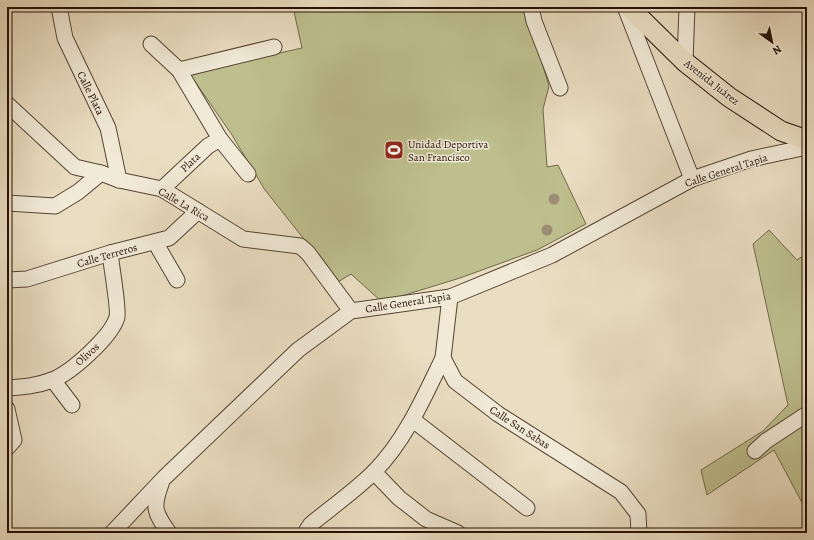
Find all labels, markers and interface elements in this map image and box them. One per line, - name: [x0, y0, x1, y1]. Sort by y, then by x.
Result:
- north arrow: [752, 22, 792, 62]
- text: N: [770, 41, 785, 58]
- street label: Avenida Juárez: [680, 55, 743, 109]
- street label: Calle Plata: [73, 69, 108, 118]
- place label: Unidad Deportiva San Francisco: [408, 137, 489, 165]
- sports icon: Unidad Deportiva San Francisco: [383, 139, 405, 161]
- street label: Plata: [177, 149, 204, 176]
- street label: Calle General Tapia: [683, 150, 770, 191]
- street label: Calle La Rica: [155, 184, 213, 226]
- street label: Calle Terreros: [75, 240, 139, 271]
- street label: Calle General Tapia: [364, 288, 453, 317]
- street label: Olivos: [72, 339, 103, 369]
- street label: Calle San Sabas: [487, 402, 553, 453]

